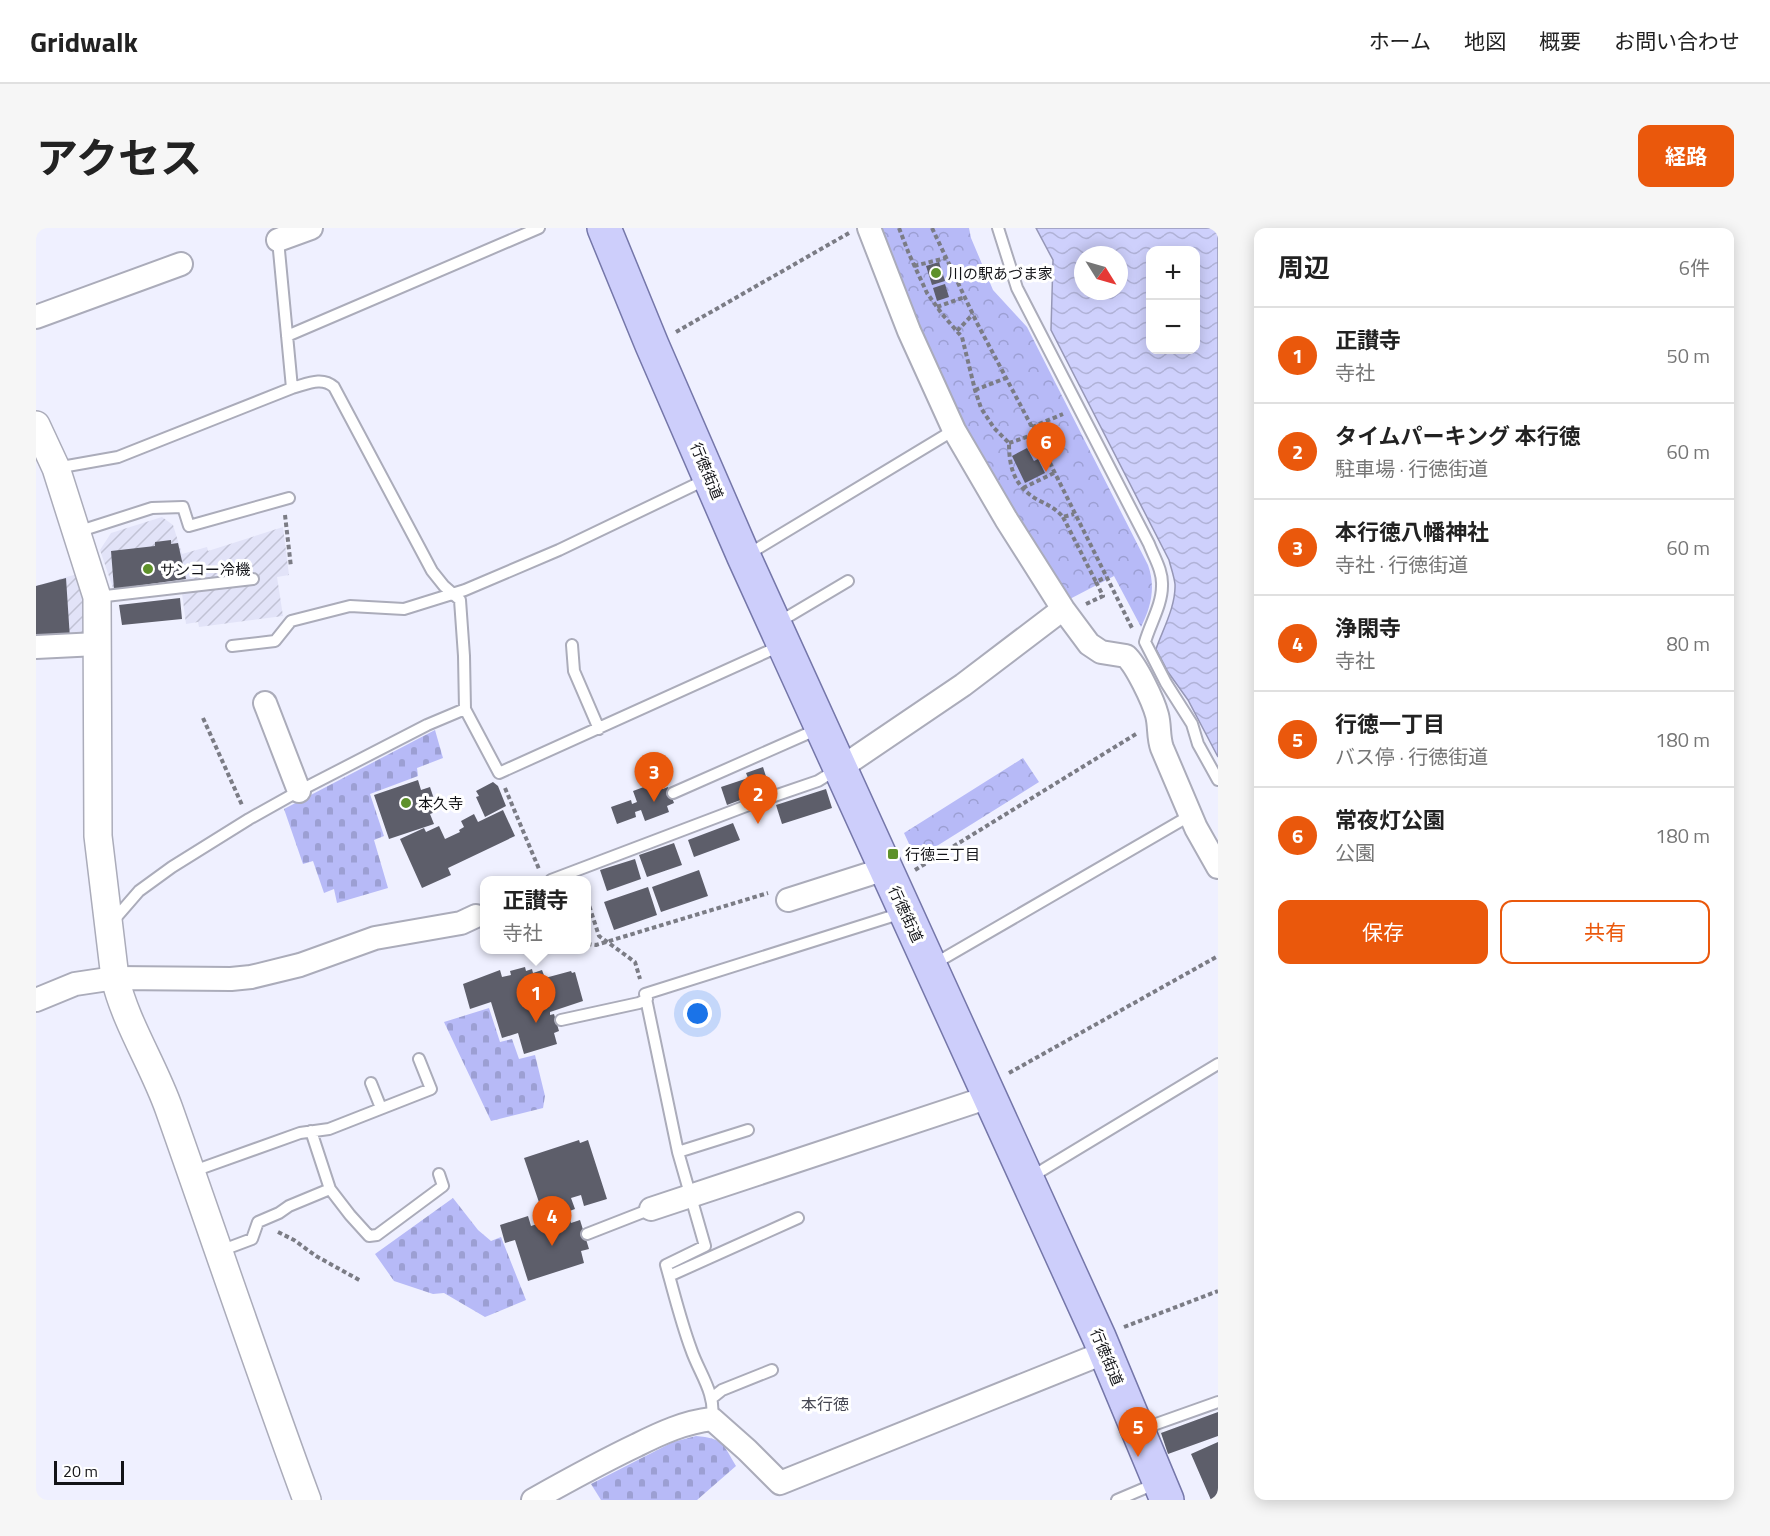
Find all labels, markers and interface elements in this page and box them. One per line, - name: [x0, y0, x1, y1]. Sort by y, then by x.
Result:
- text: Gridwalk: [30, 20, 138, 63]
- text: ホーム: [1369, 25, 1431, 57]
- text: 地図: [1464, 25, 1506, 57]
- text: 概要: [1539, 25, 1581, 57]
- text: お問い合わせ: [1614, 25, 1740, 57]
- text: アクセス: [36, 125, 202, 189]
- button: 経路: [1638, 125, 1734, 187]
- north arrow: [1074, 246, 1128, 300]
- map controls: [1146, 246, 1200, 354]
- button: +: [1146, 246, 1200, 300]
- text: 周辺: [1278, 248, 1330, 287]
- text: 6件: [1679, 252, 1710, 283]
- place label: 川の駅あづま家: [948, 262, 1053, 285]
- marker: 川の駅あづま家: [929, 266, 943, 280]
- button: −: [1146, 300, 1200, 354]
- text: 正讃寺: [1335, 323, 1401, 357]
- text: 1: [1292, 340, 1303, 371]
- text: 50 m: [1666, 340, 1710, 371]
- text: 寺社: [1335, 357, 1375, 388]
- text: タイムパーキング 本行徳: [1335, 419, 1581, 453]
- pin: 6: [1026, 422, 1066, 472]
- text: 2: [1292, 436, 1303, 467]
- text: 60 m: [1666, 436, 1710, 467]
- street label: 行徳街道: [685, 439, 729, 503]
- text: 駐車場 · 行徳街道: [1335, 453, 1488, 484]
- text: 本行徳八幡神社: [1335, 515, 1489, 549]
- text: 3: [1292, 532, 1303, 563]
- text: 60 m: [1666, 532, 1710, 563]
- text: 寺社 · 行徳街道: [1335, 549, 1468, 580]
- place label: サンコー冷機: [160, 558, 250, 581]
- marker: サンコー冷機: [141, 562, 155, 576]
- text: 浄閑寺: [1335, 611, 1401, 645]
- text: 4: [1292, 628, 1303, 659]
- text: 80 m: [1666, 628, 1710, 659]
- text: 寺社: [1335, 645, 1375, 676]
- text: 行徳一丁目: [1335, 707, 1445, 741]
- text: 5: [1292, 724, 1303, 755]
- text: 180 m: [1655, 724, 1710, 755]
- text: バス停 · 行徳街道: [1335, 741, 1488, 772]
- pin: 3: [634, 752, 674, 802]
- pin: 2: [738, 774, 778, 824]
- place label: 本久寺: [418, 792, 463, 815]
- marker: 本久寺: [399, 796, 413, 810]
- text: 常夜灯公園: [1335, 803, 1445, 837]
- text: 6: [1292, 820, 1303, 851]
- text: 180 m: [1655, 820, 1710, 851]
- text: 公園: [1335, 837, 1375, 868]
- place label: 行徳三丁目: [905, 843, 980, 866]
- marker: 行徳三丁目: [886, 847, 900, 861]
- popup: [480, 876, 591, 954]
- street label: 行徳街道: [883, 882, 929, 946]
- text: 正讃寺: [502, 883, 569, 917]
- button: 保存: [1278, 900, 1488, 964]
- button: 共有: [1500, 900, 1710, 964]
- text: 寺社: [502, 917, 542, 948]
- pin: 1: [516, 974, 556, 1023]
- your location: [683, 999, 712, 1028]
- pin: 4: [532, 1196, 572, 1246]
- street label: 行徳街道: [1085, 1325, 1129, 1389]
- district label: 本行徳: [801, 1392, 849, 1416]
- pin: 5: [1118, 1408, 1158, 1457]
- scale bar: [54, 1458, 124, 1486]
- text: 20 m: [63, 1459, 98, 1483]

